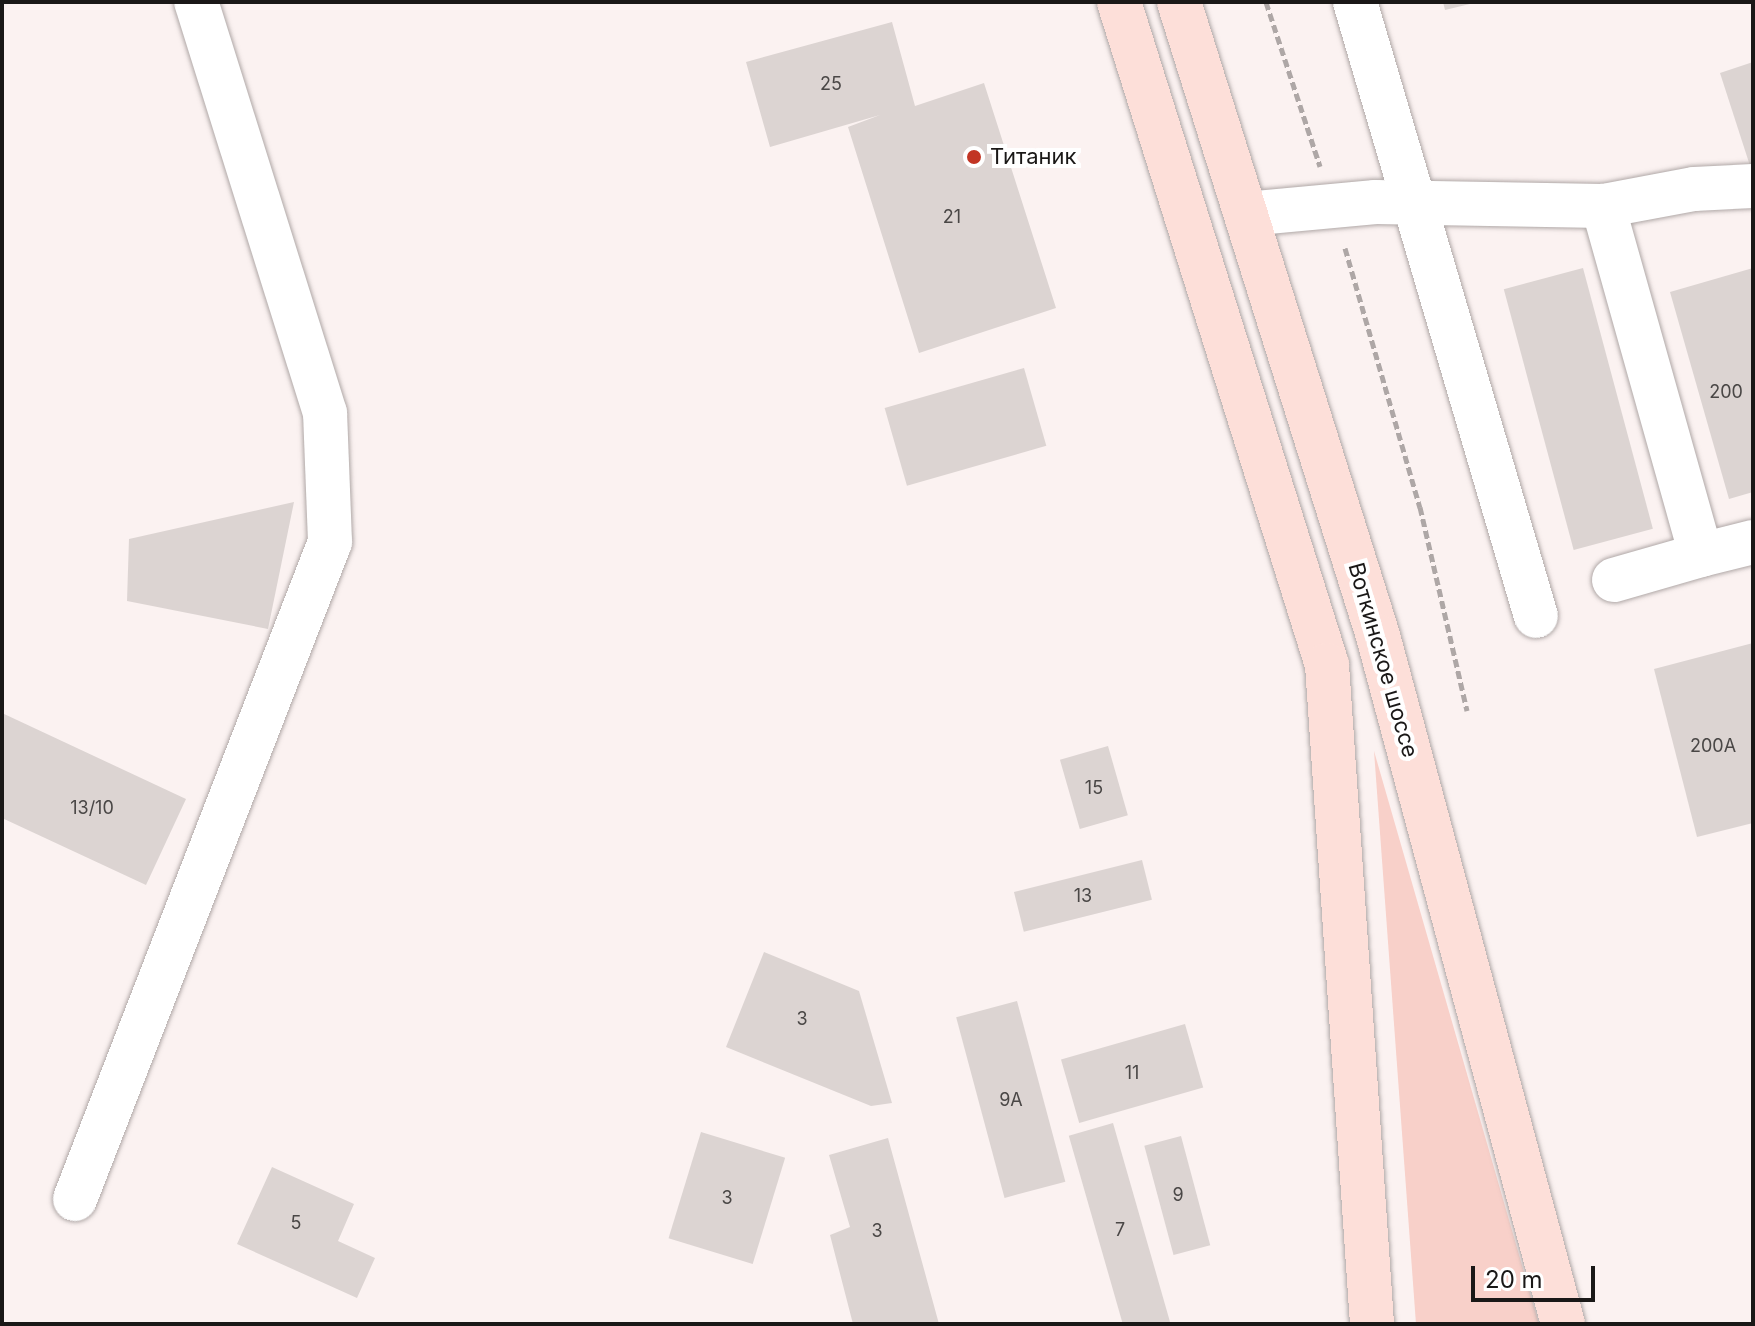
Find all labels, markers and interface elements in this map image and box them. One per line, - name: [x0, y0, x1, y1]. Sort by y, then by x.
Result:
- house number: 25: [820, 73, 842, 95]
- place label: Титаник: [990, 144, 1077, 170]
- marker: Титаник: [965, 148, 983, 166]
- house number: 21: [943, 206, 961, 228]
- house number: 200: [1709, 381, 1743, 403]
- street label: Воткинское шоссе: [1343, 559, 1423, 761]
- house number: 200А: [1690, 735, 1736, 757]
- house number: 15: [1085, 777, 1103, 799]
- house number: 13/10: [70, 797, 114, 819]
- house number: 13: [1074, 885, 1092, 907]
- house number: 3: [796, 1008, 808, 1030]
- house number: 11: [1125, 1062, 1139, 1084]
- house number: 9А: [999, 1089, 1023, 1111]
- house number: 9: [1172, 1184, 1184, 1206]
- house number: 3: [721, 1187, 733, 1209]
- house number: 5: [291, 1212, 301, 1234]
- house number: 7: [1115, 1219, 1125, 1241]
- house number: 3: [871, 1220, 883, 1242]
- scale bar: [1475, 1250, 1599, 1300]
- text: 20 m: [1485, 1265, 1543, 1294]

